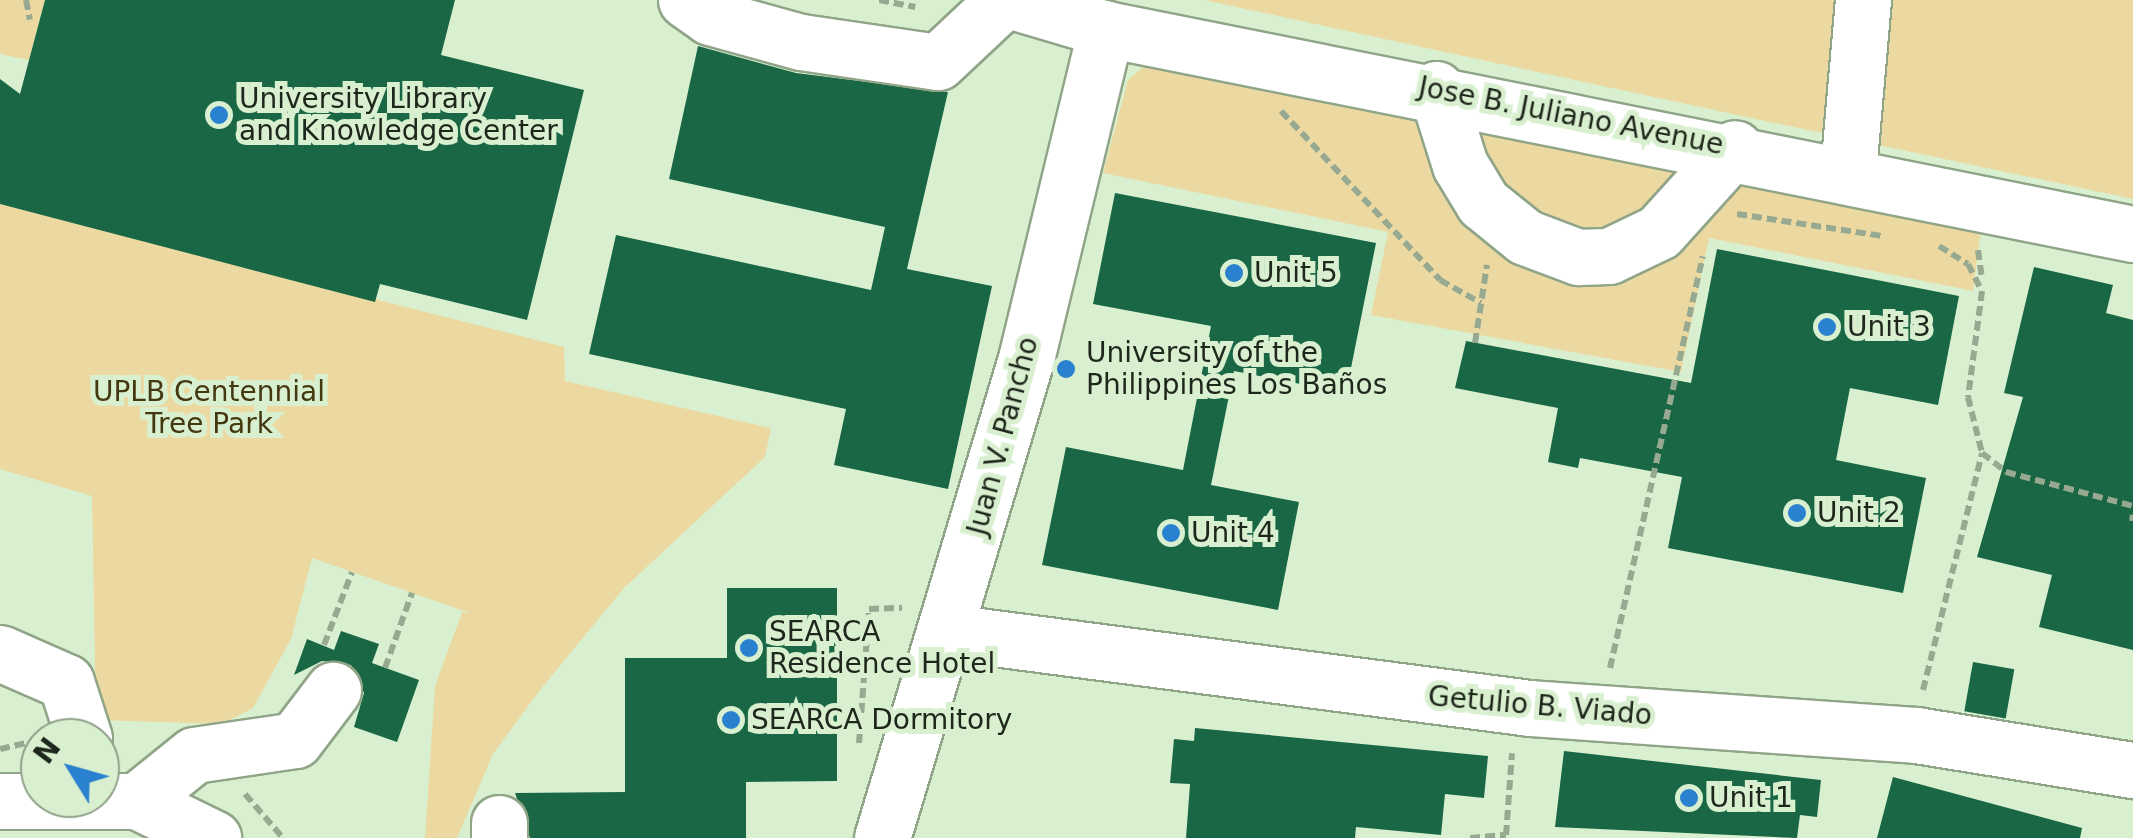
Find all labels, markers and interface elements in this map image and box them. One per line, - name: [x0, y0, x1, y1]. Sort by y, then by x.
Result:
- street label: Jose B. Juliano Avenue: [1416, 70, 1726, 162]
- place label: University Library and Knowledge Center: [239, 82, 558, 148]
- marker: University Library and Knowledge Center: [208, 104, 230, 126]
- place label: Unit 5: [1254, 256, 1338, 290]
- marker: Unit 5: [1223, 262, 1245, 284]
- place label: Unit 3: [1847, 310, 1931, 344]
- marker: Unit 3: [1816, 316, 1838, 338]
- street label: Juan V. Pancho: [960, 333, 1046, 539]
- place label: University of the Philippines Los Baños: [1086, 336, 1387, 402]
- marker: University of the Philippines Los Baños: [1055, 358, 1077, 380]
- park label: UPLB Centennial Tree Park: [93, 375, 325, 441]
- place label: Unit 2: [1817, 496, 1901, 530]
- marker: Unit 2: [1786, 502, 1808, 524]
- place label: Unit 4: [1191, 516, 1275, 550]
- marker: Unit 4: [1160, 522, 1182, 544]
- place label: SEARCA Residence Hotel: [769, 615, 995, 681]
- marker: SEARCA Residence Hotel: [738, 637, 760, 659]
- street label: Getulio B. Viado: [1427, 679, 1653, 733]
- place label: SEARCA Dormitory: [751, 703, 1012, 737]
- marker: SEARCA Dormitory: [720, 709, 742, 731]
- north arrow: [20, 718, 120, 818]
- text: N: [27, 732, 67, 770]
- place label: Unit 1: [1709, 781, 1793, 815]
- marker: Unit 1: [1678, 787, 1700, 809]

